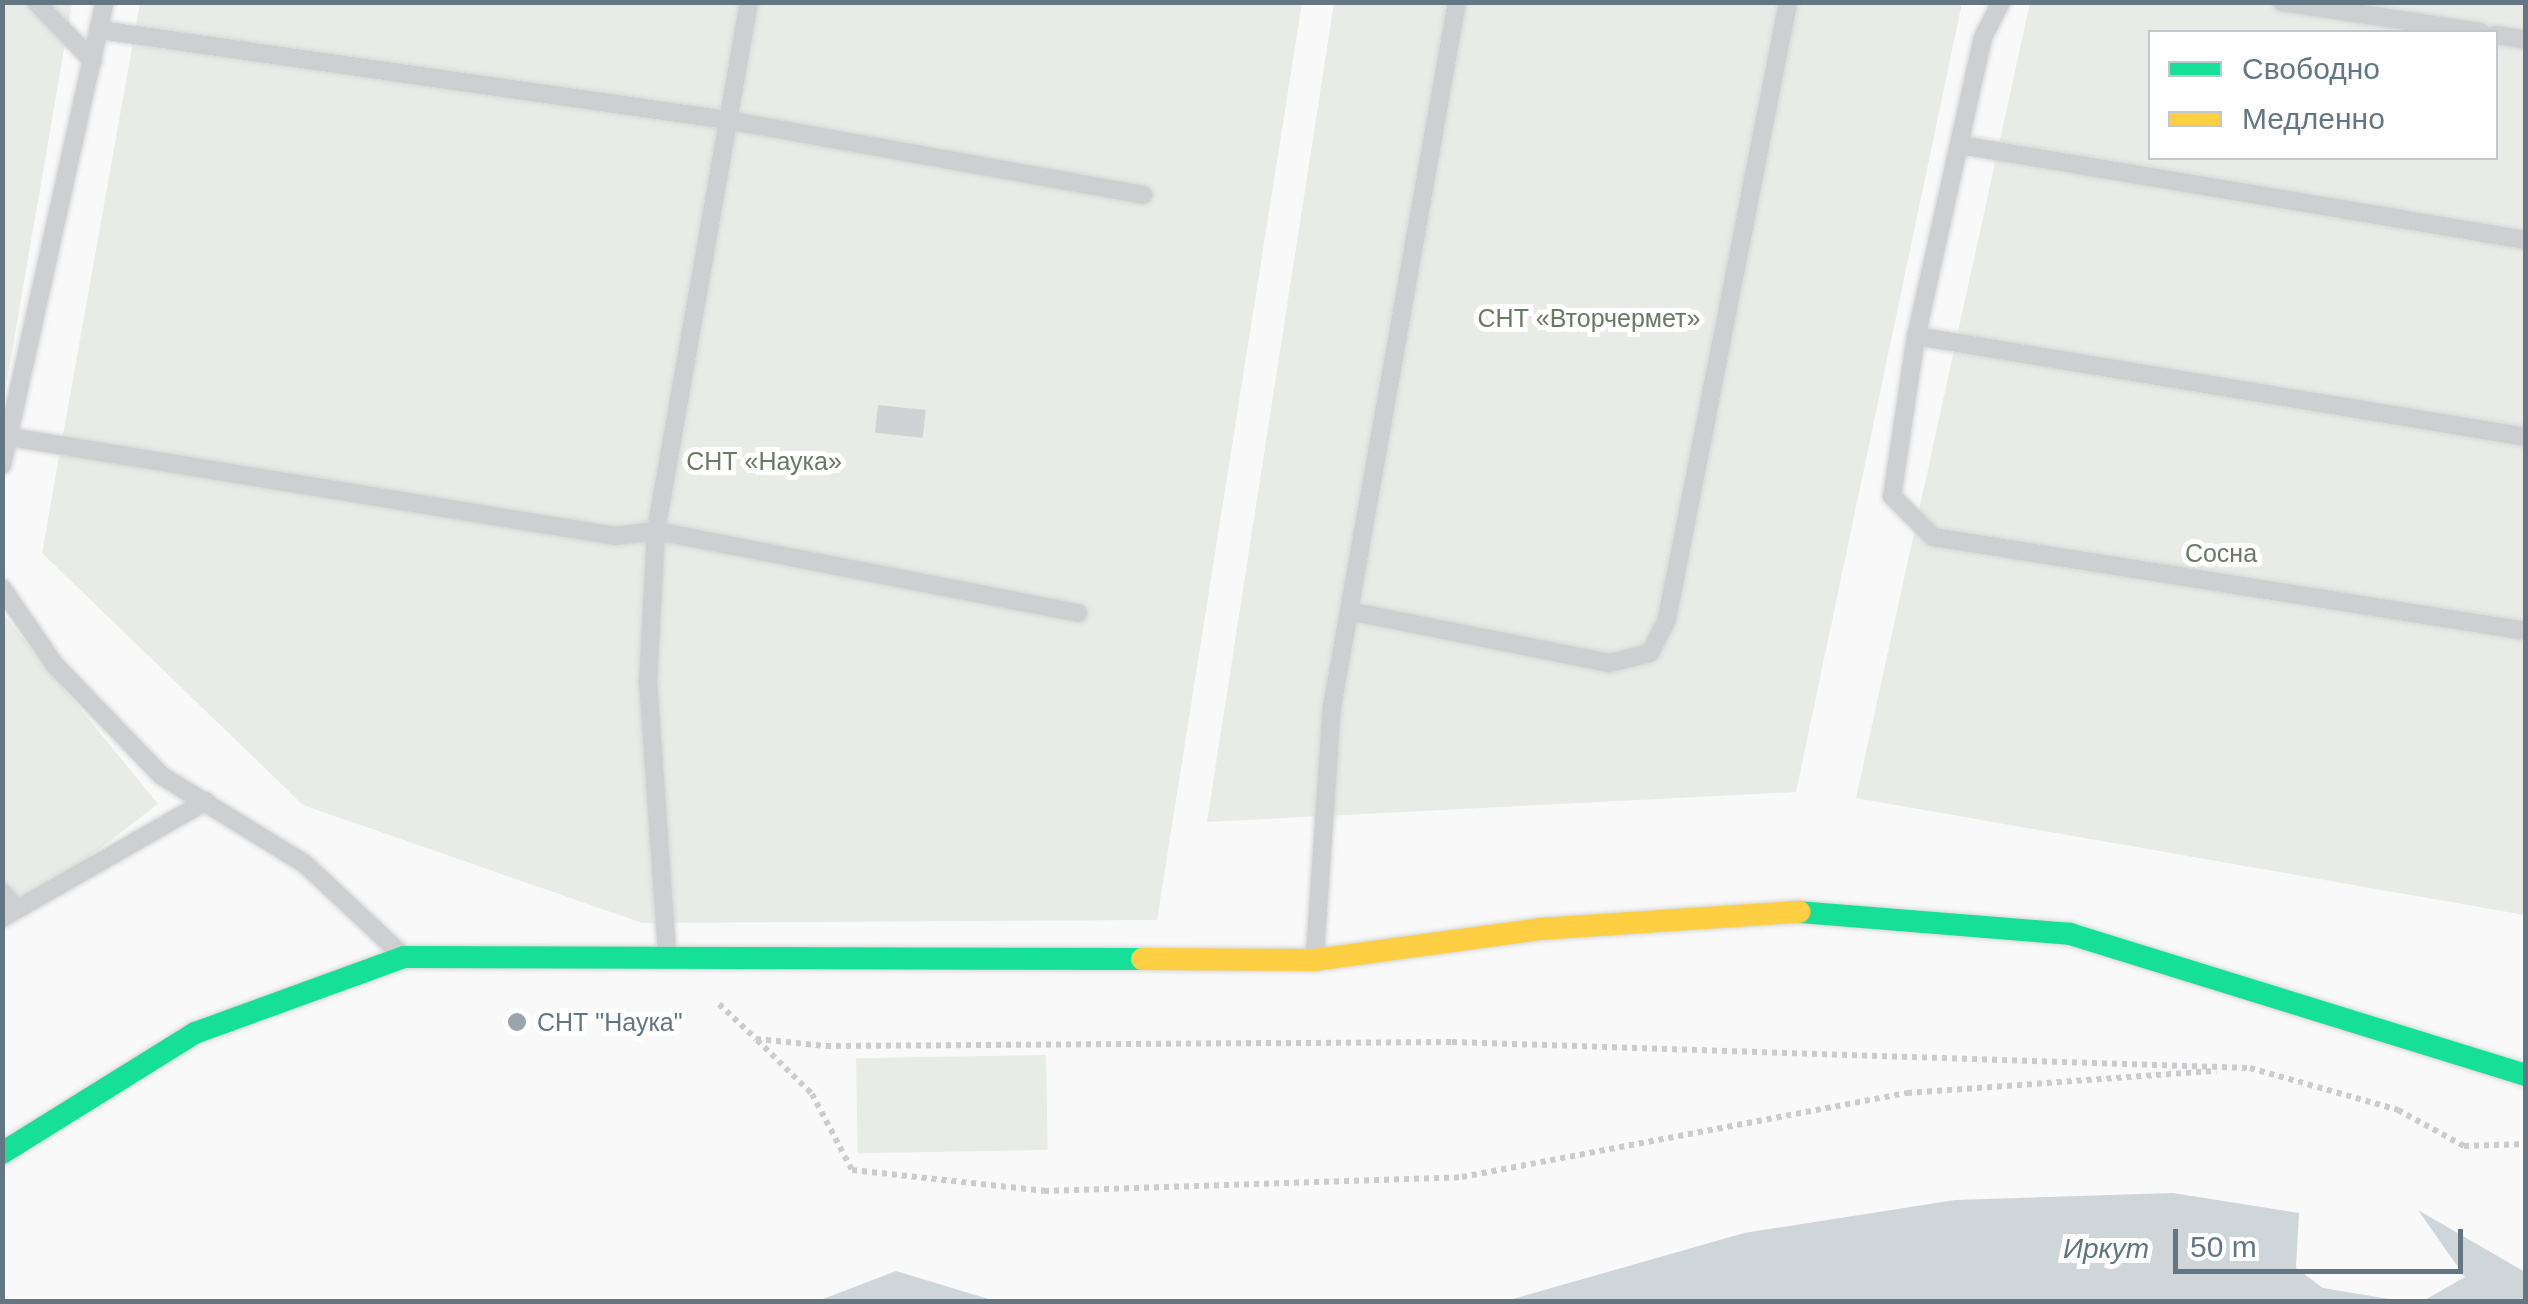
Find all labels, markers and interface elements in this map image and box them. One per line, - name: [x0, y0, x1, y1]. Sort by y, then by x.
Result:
- legend: [2148, 30, 2498, 160]
- text: Свободно: [2242, 52, 2380, 85]
- text: Медленно: [2242, 102, 2385, 135]
- park label: СНТ «Вторчермет»: [1478, 303, 1700, 333]
- park label: СНТ «Наука»: [686, 446, 842, 476]
- park label: Сосна: [2185, 538, 2257, 568]
- place label: СНТ "Наука": [537, 1007, 683, 1037]
- marker: СНТ "Наука": [506, 1011, 528, 1033]
- scale bar: [2178, 1209, 2468, 1271]
- text: 50 m: [2190, 1230, 2257, 1263]
- water label: Иркут: [2063, 1232, 2149, 1266]

